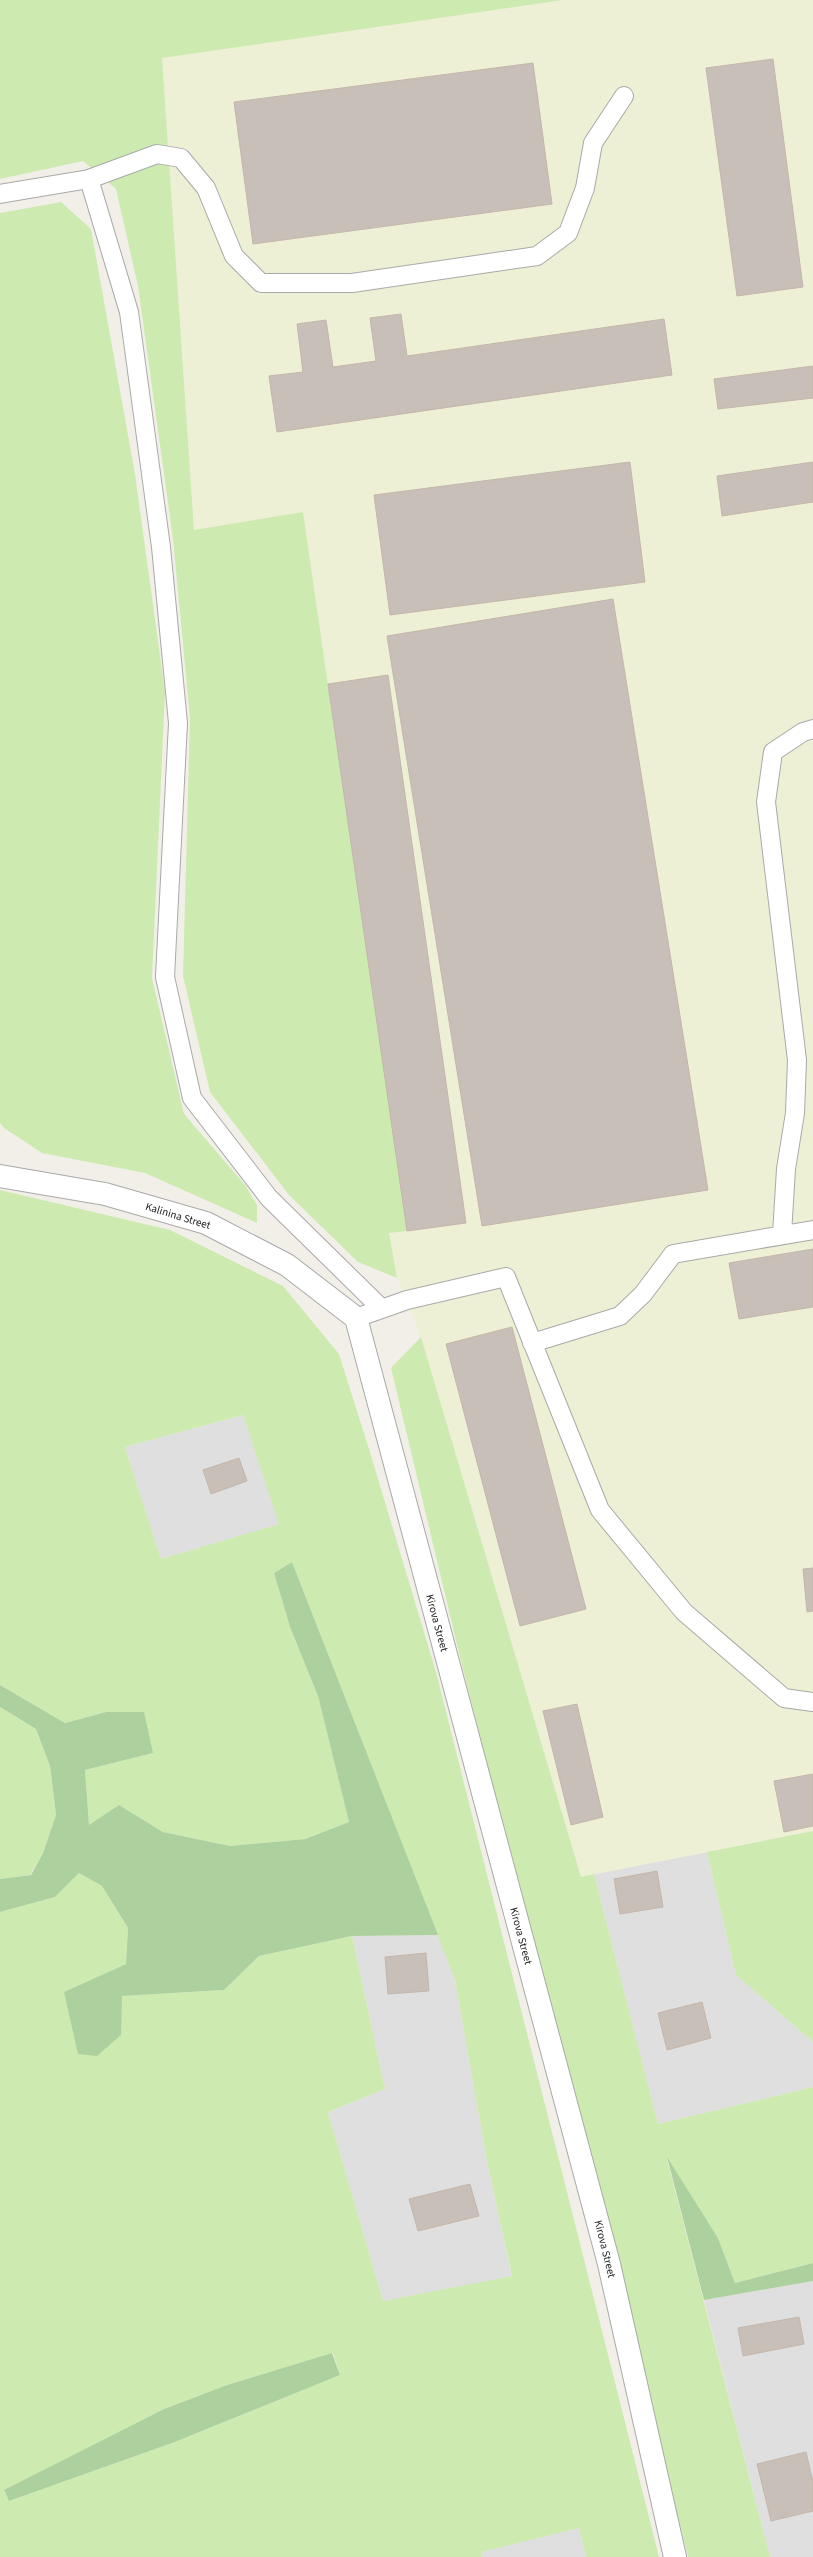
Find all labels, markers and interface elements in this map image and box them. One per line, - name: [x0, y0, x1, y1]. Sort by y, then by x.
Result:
- street label: Kalinina Street: [144, 1199, 213, 1233]
- street label: Kirova Street: [422, 1593, 452, 1654]
- street label: Kirova Street: [506, 1906, 536, 1967]
- street label: Kirova Street: [591, 2219, 619, 2280]

